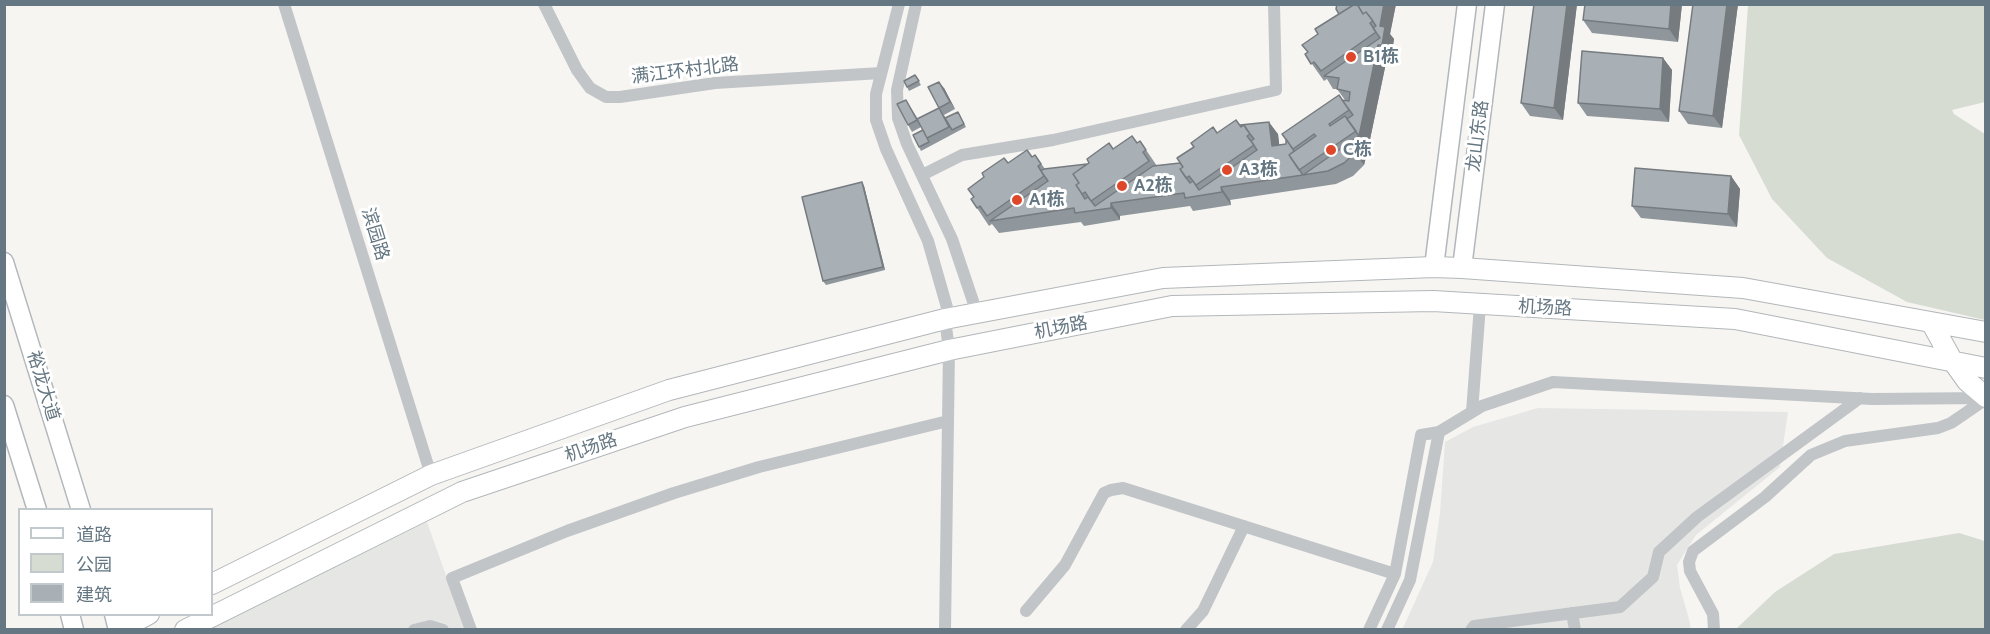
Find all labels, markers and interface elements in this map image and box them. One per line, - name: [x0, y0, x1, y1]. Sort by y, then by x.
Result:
- place label: B1栋: [1363, 46, 1399, 68]
- marker: B1栋: [1344, 50, 1358, 64]
- street label: 满江环村北路: [630, 54, 740, 88]
- street label: 龙山东路: [1463, 99, 1493, 173]
- place label: C栋: [1343, 139, 1372, 161]
- marker: C栋: [1324, 143, 1338, 157]
- place label: A3栋: [1239, 159, 1278, 181]
- marker: A3栋: [1220, 163, 1234, 177]
- place label: A2栋: [1134, 175, 1173, 197]
- marker: A2栋: [1115, 179, 1129, 193]
- place label: A1栋: [1029, 189, 1065, 211]
- marker: A1栋: [1010, 193, 1024, 207]
- street label: 滨园路: [357, 205, 393, 263]
- street label: 机场路: [1517, 296, 1573, 320]
- street label: 机场路: [1032, 312, 1090, 344]
- street label: 裕龙大道: [22, 348, 64, 424]
- street label: 机场路: [562, 429, 620, 467]
- legend: [18, 508, 213, 616]
- text: 道路: [76, 524, 112, 546]
- text: 公园: [76, 554, 112, 576]
- text: 建筑: [76, 584, 112, 606]

